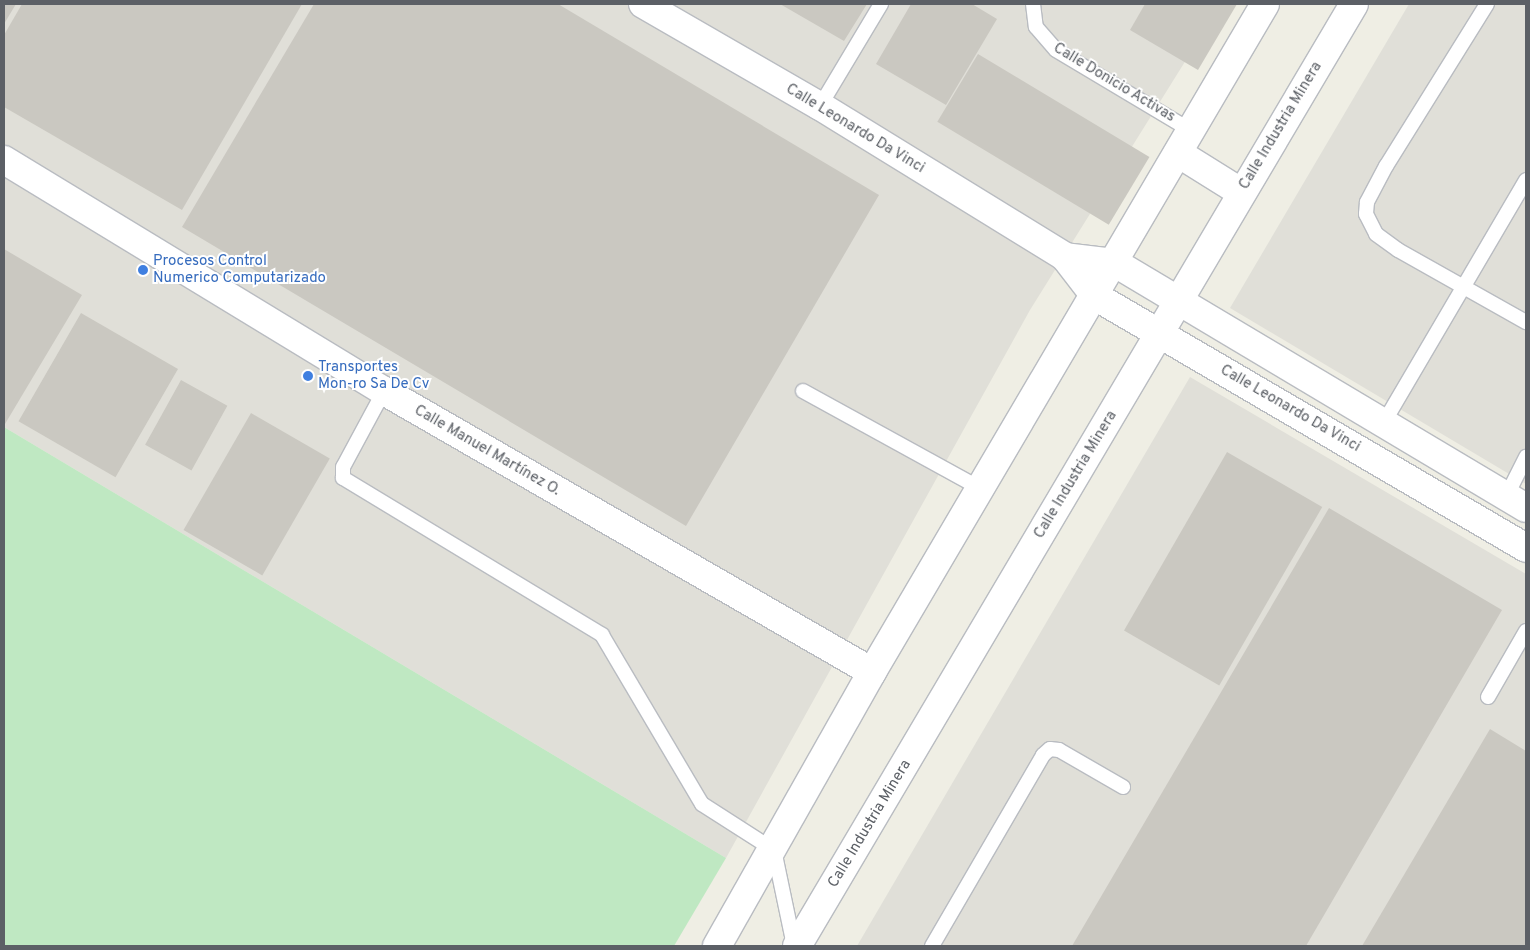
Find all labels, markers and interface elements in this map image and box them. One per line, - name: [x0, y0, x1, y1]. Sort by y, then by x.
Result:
- street label: Calle Donicio Activas: [1049, 39, 1179, 127]
- street label: Calle Industria Minera: [1236, 59, 1326, 193]
- street label: Calle Leonardo Da Vinci: [782, 80, 928, 178]
- place label: Procesos Control Numerico Computarizado: [153, 252, 326, 287]
- marker: Procesos Control Numerico Computarizado: [137, 264, 149, 276]
- place label: Transportes Mon-ro Sa De Cv: [318, 358, 429, 393]
- street label: Calle Leonardo Da Vinci: [1216, 361, 1364, 457]
- marker: Transportes Mon-ro Sa De Cv: [302, 370, 314, 382]
- street label: Calle Manuel Martínez O.: [411, 402, 563, 500]
- street label: Calle Industria Minera: [1031, 408, 1121, 542]
- street label: Calle Industria Minera: [825, 757, 915, 891]

